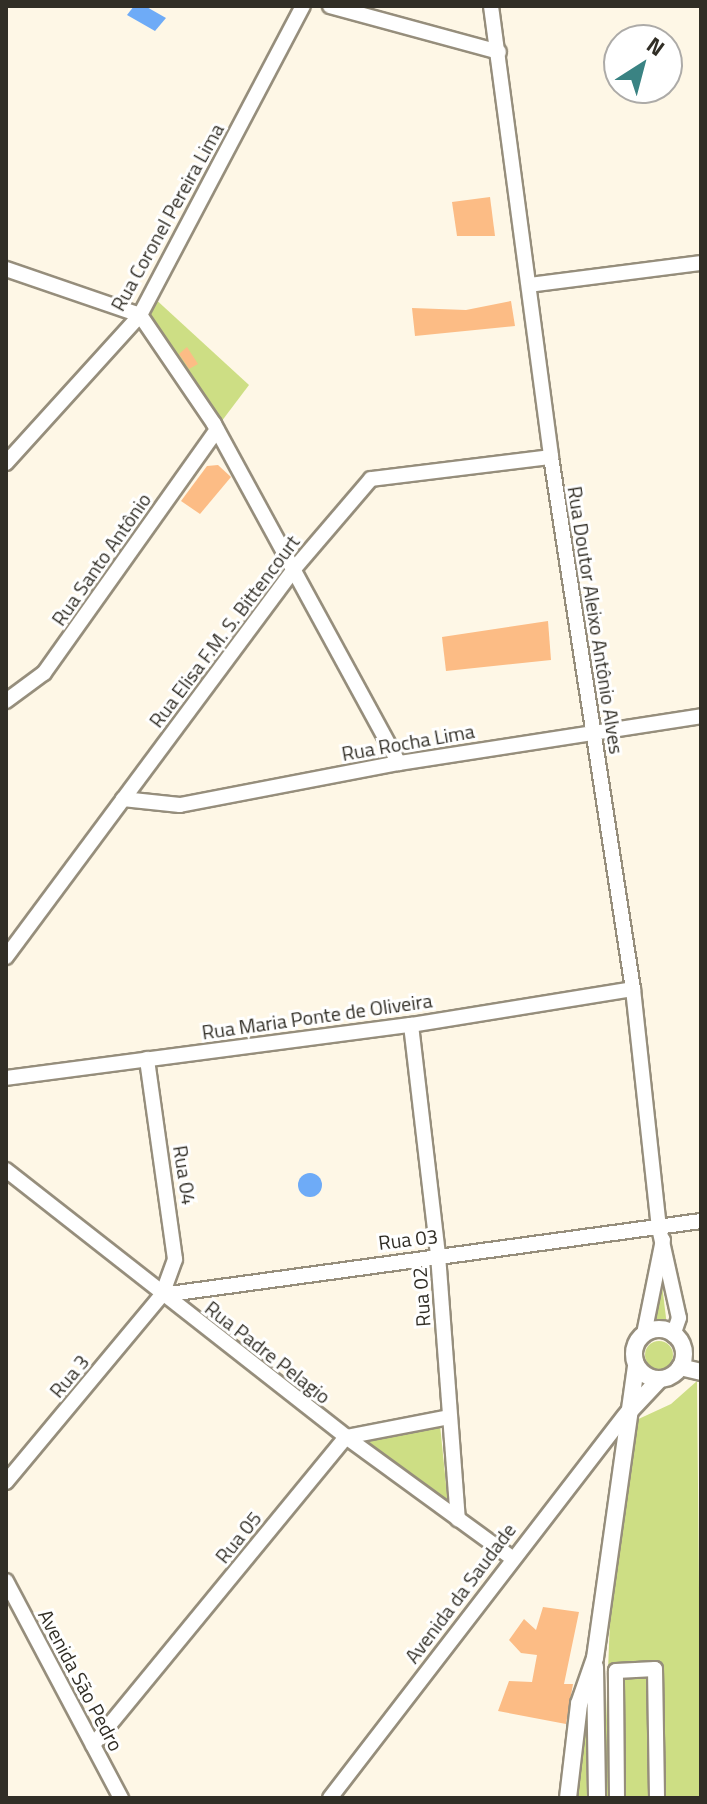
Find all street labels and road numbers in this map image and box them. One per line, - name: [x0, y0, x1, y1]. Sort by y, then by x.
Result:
- street label: Rua Coronel Pereira Lima: [105, 119, 229, 315]
- street label: Rua Doutor Aleixo Antônio Alves: [563, 484, 629, 756]
- street label: Rua Santo Antônio: [46, 488, 156, 630]
- street label: Rua Elisa F.M. S. Bittencourt: [144, 530, 304, 732]
- street label: Rua Rocha Lima: [340, 718, 476, 766]
- street label: Rua Maria Ponte de Oliveira: [200, 988, 434, 1044]
- street label: Rua 04: [168, 1144, 202, 1206]
- street label: Rua 03: [377, 1223, 439, 1255]
- street label: Rua 02: [407, 1266, 435, 1328]
- street label: Rua Padre Pelagio: [200, 1296, 336, 1408]
- street label: Rua 3: [44, 1350, 94, 1402]
- street label: Rua 05: [210, 1506, 266, 1568]
- street label: Avenida da Saudade: [400, 1518, 520, 1668]
- street label: Avenida São Pedro: [34, 1605, 128, 1755]

